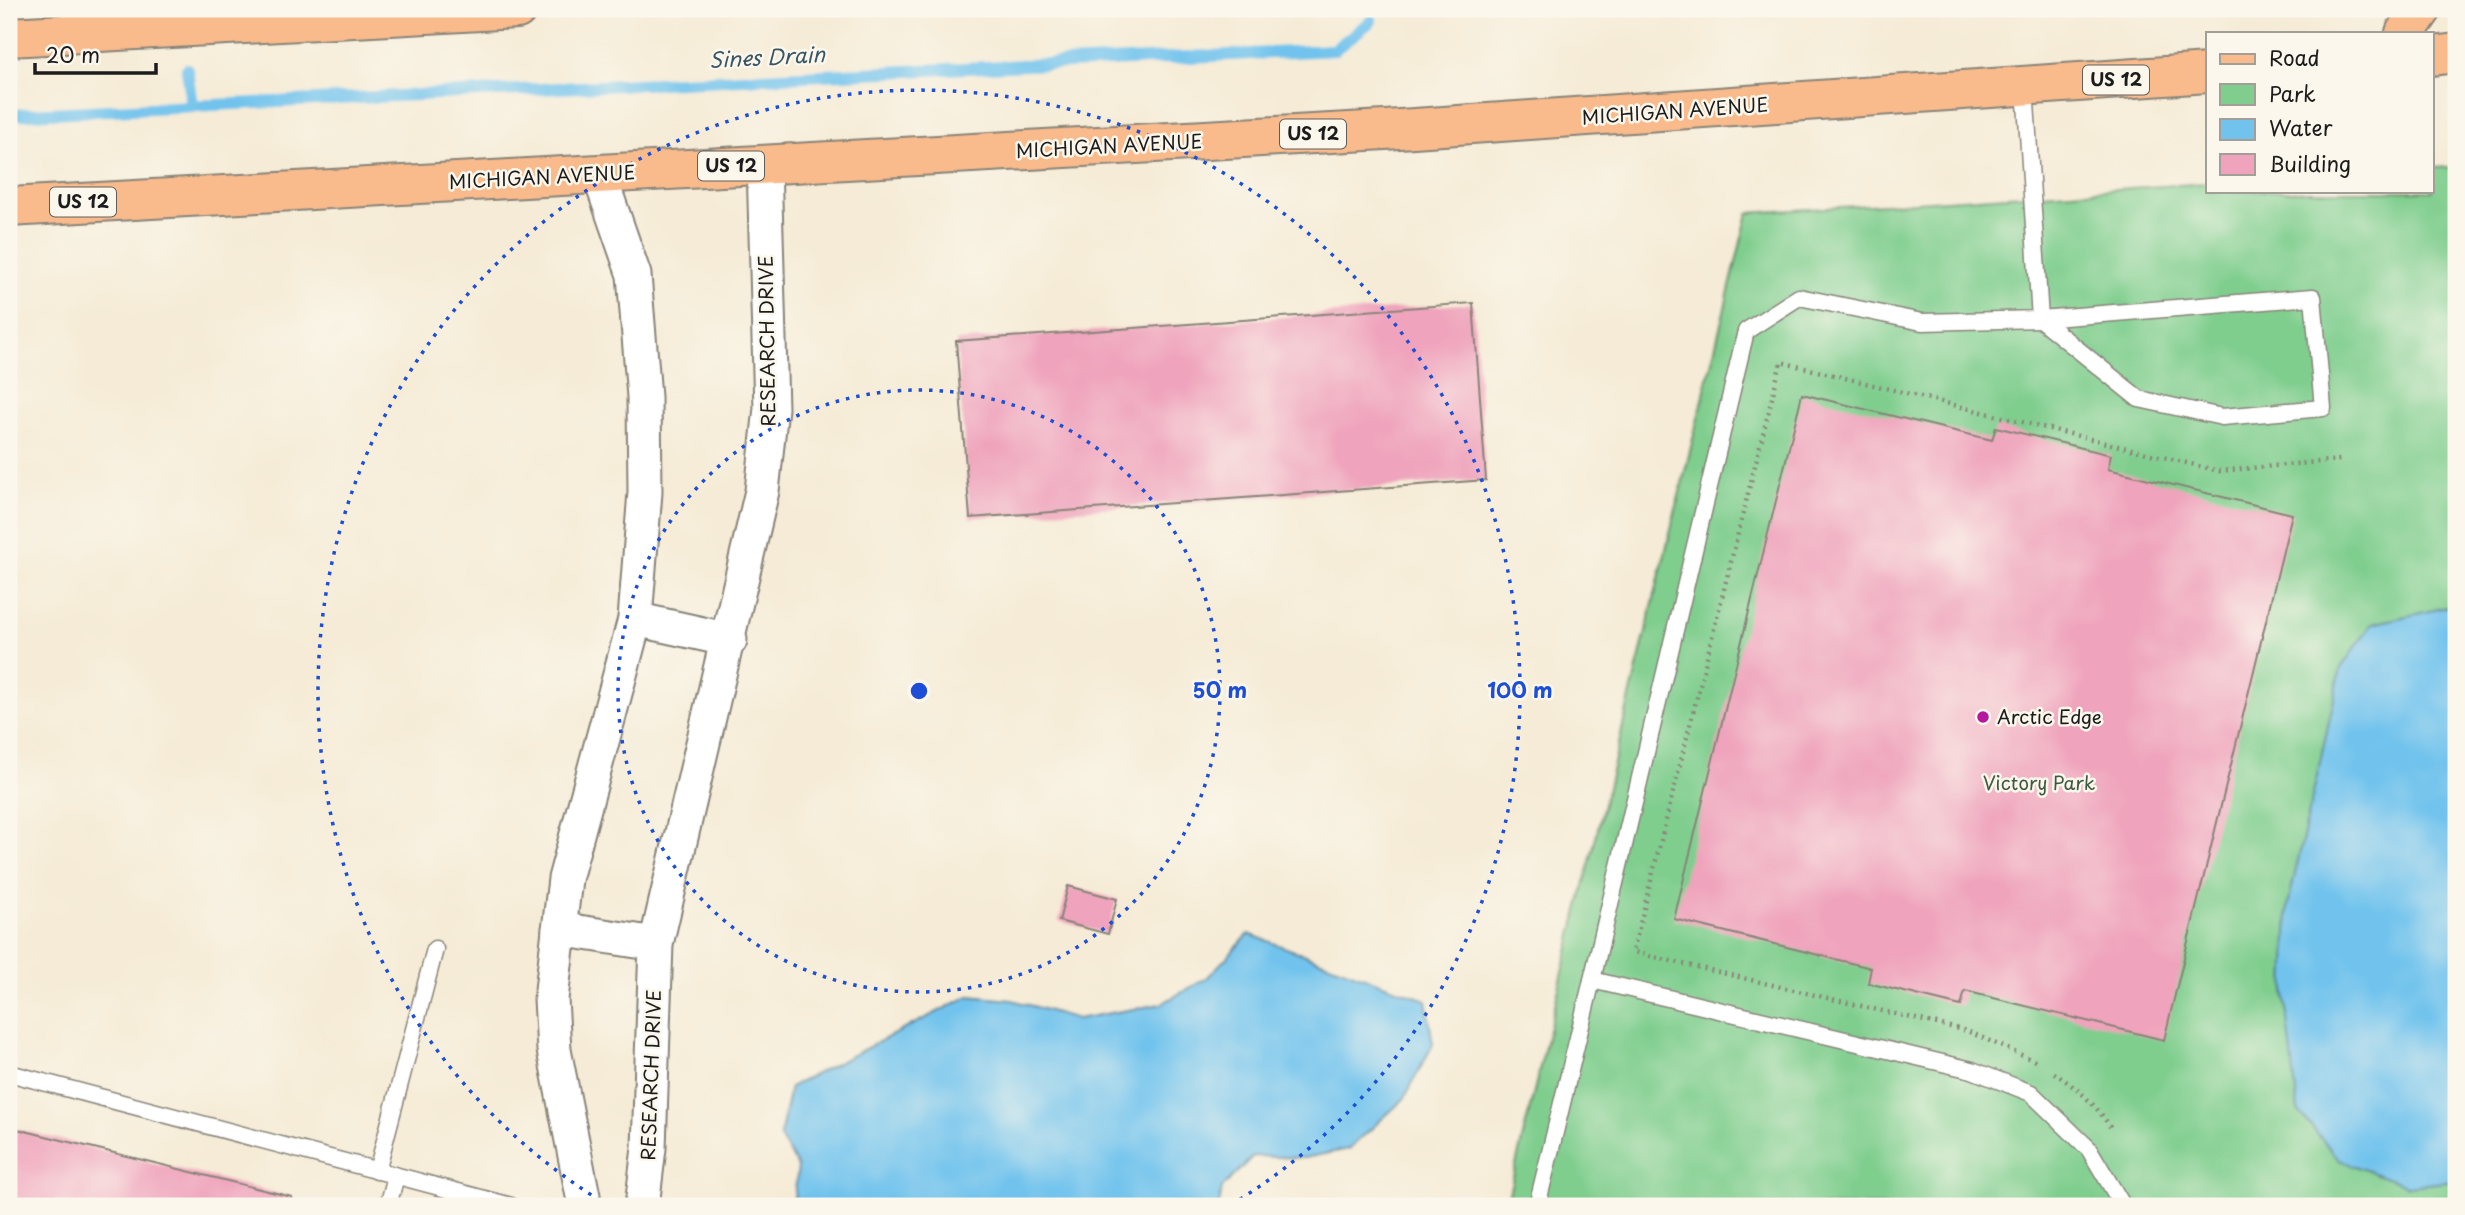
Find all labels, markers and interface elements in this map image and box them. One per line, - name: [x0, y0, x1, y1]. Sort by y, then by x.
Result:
- scale bar: [35, 32, 156, 76]
- legend: [2206, 32, 2434, 192]
- water label: Sines Drain: [708, 37, 827, 75]
- text: 20 m: [46, 38, 100, 70]
- text: Road: [2269, 41, 2320, 73]
- road number: US 12: [2083, 66, 2149, 94]
- text: Park: [2269, 77, 2316, 109]
- street label: MICHIGAN AVENUE: [1581, 90, 1769, 130]
- text: Water: [2269, 111, 2333, 143]
- road number: US 12: [1280, 119, 1346, 148]
- street label: MICHIGAN AVENUE: [1015, 126, 1203, 164]
- text: Building: [2269, 147, 2351, 179]
- road number: US 12: [698, 152, 764, 181]
- street label: MICHIGAN AVENUE: [448, 157, 636, 195]
- road number: US 12: [50, 188, 116, 216]
- street label: RESEARCH DRIVE: [751, 255, 781, 427]
- text: 50 m: [1193, 673, 1247, 705]
- text: 100 m: [1487, 673, 1553, 705]
- centre of rings: [907, 679, 931, 703]
- place label: Arctic Edge: [1997, 702, 2102, 730]
- marker: Arctic Edge: [1975, 709, 1991, 725]
- park label: Victory Park: [1983, 768, 2096, 796]
- street label: RESEARCH DRIVE: [633, 989, 667, 1161]

